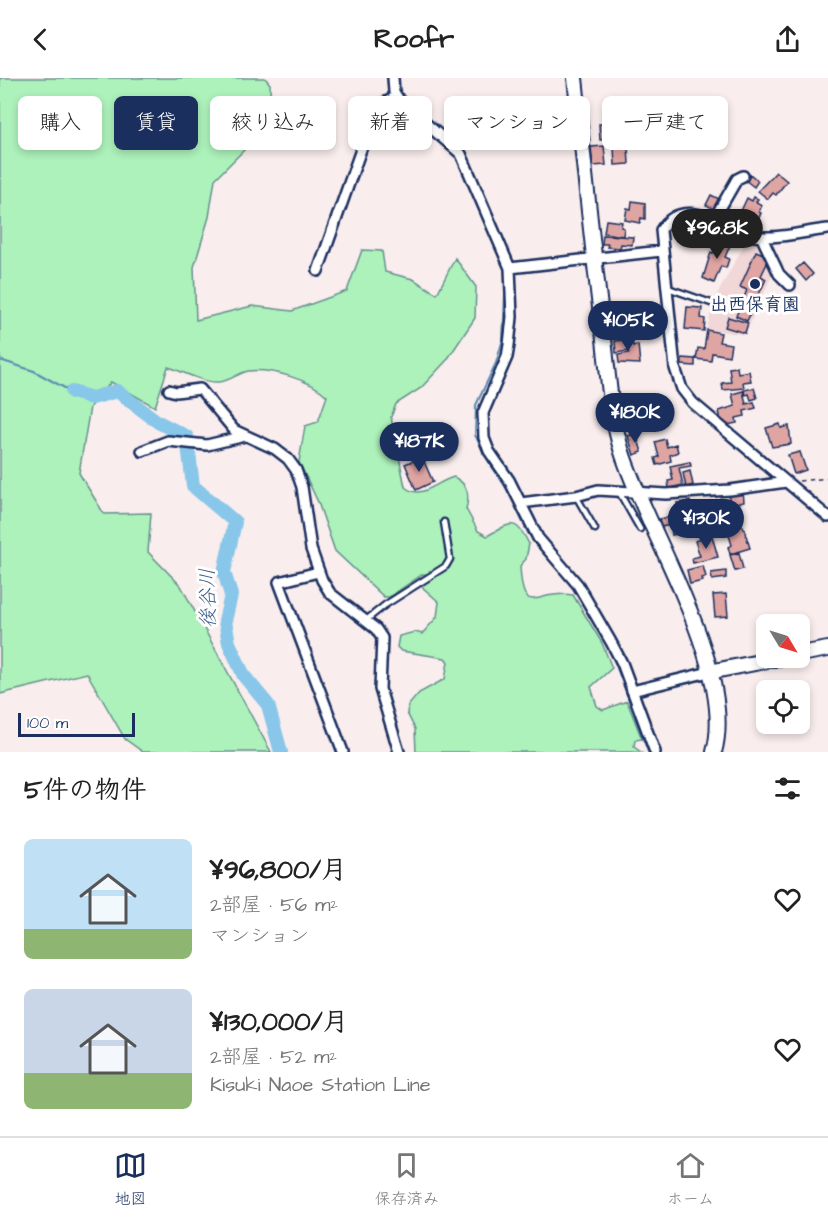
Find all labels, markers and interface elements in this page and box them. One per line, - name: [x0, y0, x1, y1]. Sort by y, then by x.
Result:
- text: Roofr: [374, 20, 454, 58]
- icon: back: [24, 23, 57, 56]
- icon: share: [771, 23, 804, 56]
- chip: 購入: [18, 96, 102, 150]
- chip: 賃貸: [114, 96, 198, 150]
- chip: 絞り込み: [210, 96, 336, 150]
- chip: 新着: [348, 96, 432, 150]
- chip: マンション: [444, 96, 590, 150]
- chip: 一戸建て: [602, 96, 728, 150]
- pin: ¥96.8K: [668, 209, 766, 260]
- text: ¥96.8K: [686, 214, 748, 242]
- marker: 出西保育園: [748, 277, 762, 291]
- place label: 出西保育園: [710, 292, 800, 317]
- pin: ¥105K: [586, 301, 670, 352]
- text: ¥105K: [602, 306, 654, 334]
- pin: ¥180K: [593, 393, 677, 444]
- text: ¥180K: [610, 398, 660, 426]
- pin: ¥187K: [377, 422, 461, 473]
- text: ¥187K: [394, 427, 444, 455]
- pin: ¥130K: [664, 499, 748, 550]
- text: ¥130K: [682, 504, 730, 532]
- water label: 後谷川: [193, 568, 223, 628]
- north arrow: [756, 614, 810, 668]
- map controls: [756, 614, 810, 734]
- button: locate: [756, 680, 810, 734]
- scale bar: [18, 710, 135, 738]
- text: 100 m: [27, 712, 68, 734]
- text: 5件の物件: [24, 772, 146, 808]
- icon: filters: [771, 772, 804, 805]
- text: ¥96,800/月: [210, 852, 347, 888]
- icon: home: [72, 863, 144, 935]
- icon: heart: [771, 883, 804, 916]
- text: 2部屋 · 56 m²: [210, 891, 338, 919]
- text: マンション: [210, 922, 309, 950]
- text: ¥130,000/月: [210, 1004, 349, 1040]
- icon: home: [72, 1013, 144, 1085]
- icon: heart: [771, 1033, 804, 1066]
- text: 2部屋 · 52 m²: [210, 1043, 337, 1071]
- text: Kisuki Naoe Station Line: [210, 1071, 431, 1099]
- tab: 地図: [114, 1149, 147, 1210]
- tab: 保存済み: [375, 1149, 439, 1210]
- tab: ホーム: [667, 1149, 714, 1210]

